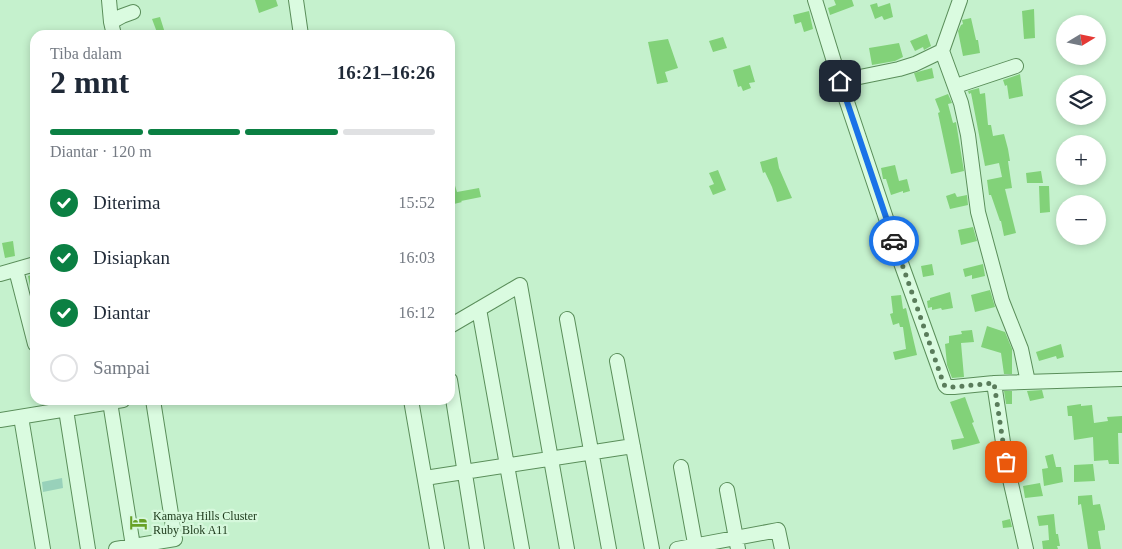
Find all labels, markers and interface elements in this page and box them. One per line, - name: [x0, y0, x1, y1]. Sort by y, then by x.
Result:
- north arrow: [1056, 15, 1106, 65]
- map controls: [1056, 15, 1106, 245]
- text: Tiba dalam: [50, 45, 122, 62]
- pin: [819, 60, 861, 102]
- text: 16:21–16:26: [337, 62, 435, 83]
- text: 2 mnt: [50, 64, 129, 100]
- icon: home: [826, 67, 854, 95]
- button: layers: [1056, 75, 1106, 125]
- button: +: [1056, 135, 1106, 185]
- text: Diantar · 120 m: [50, 143, 152, 160]
- icon: check: [50, 189, 78, 217]
- text: Diterima: [93, 192, 161, 213]
- text: 15:52: [399, 194, 435, 211]
- button: −: [1056, 195, 1106, 245]
- courier: [869, 216, 919, 266]
- icon: car: [880, 227, 908, 255]
- icon: check: [50, 244, 78, 272]
- text: Disiapkan: [93, 247, 170, 268]
- text: 16:03: [399, 249, 435, 266]
- icon: check: [50, 299, 78, 327]
- text: Diantar: [93, 302, 150, 323]
- text: 16:12: [399, 304, 435, 321]
- text: Sampai: [93, 357, 150, 378]
- pin: [985, 441, 1027, 483]
- icon: bag: [992, 448, 1020, 476]
- place label: Kamaya Hills Cluster Ruby Blok A11: [153, 509, 257, 537]
- hotel icon: Kamaya Hills Cluster Ruby Blok A11: [129, 513, 149, 533]

